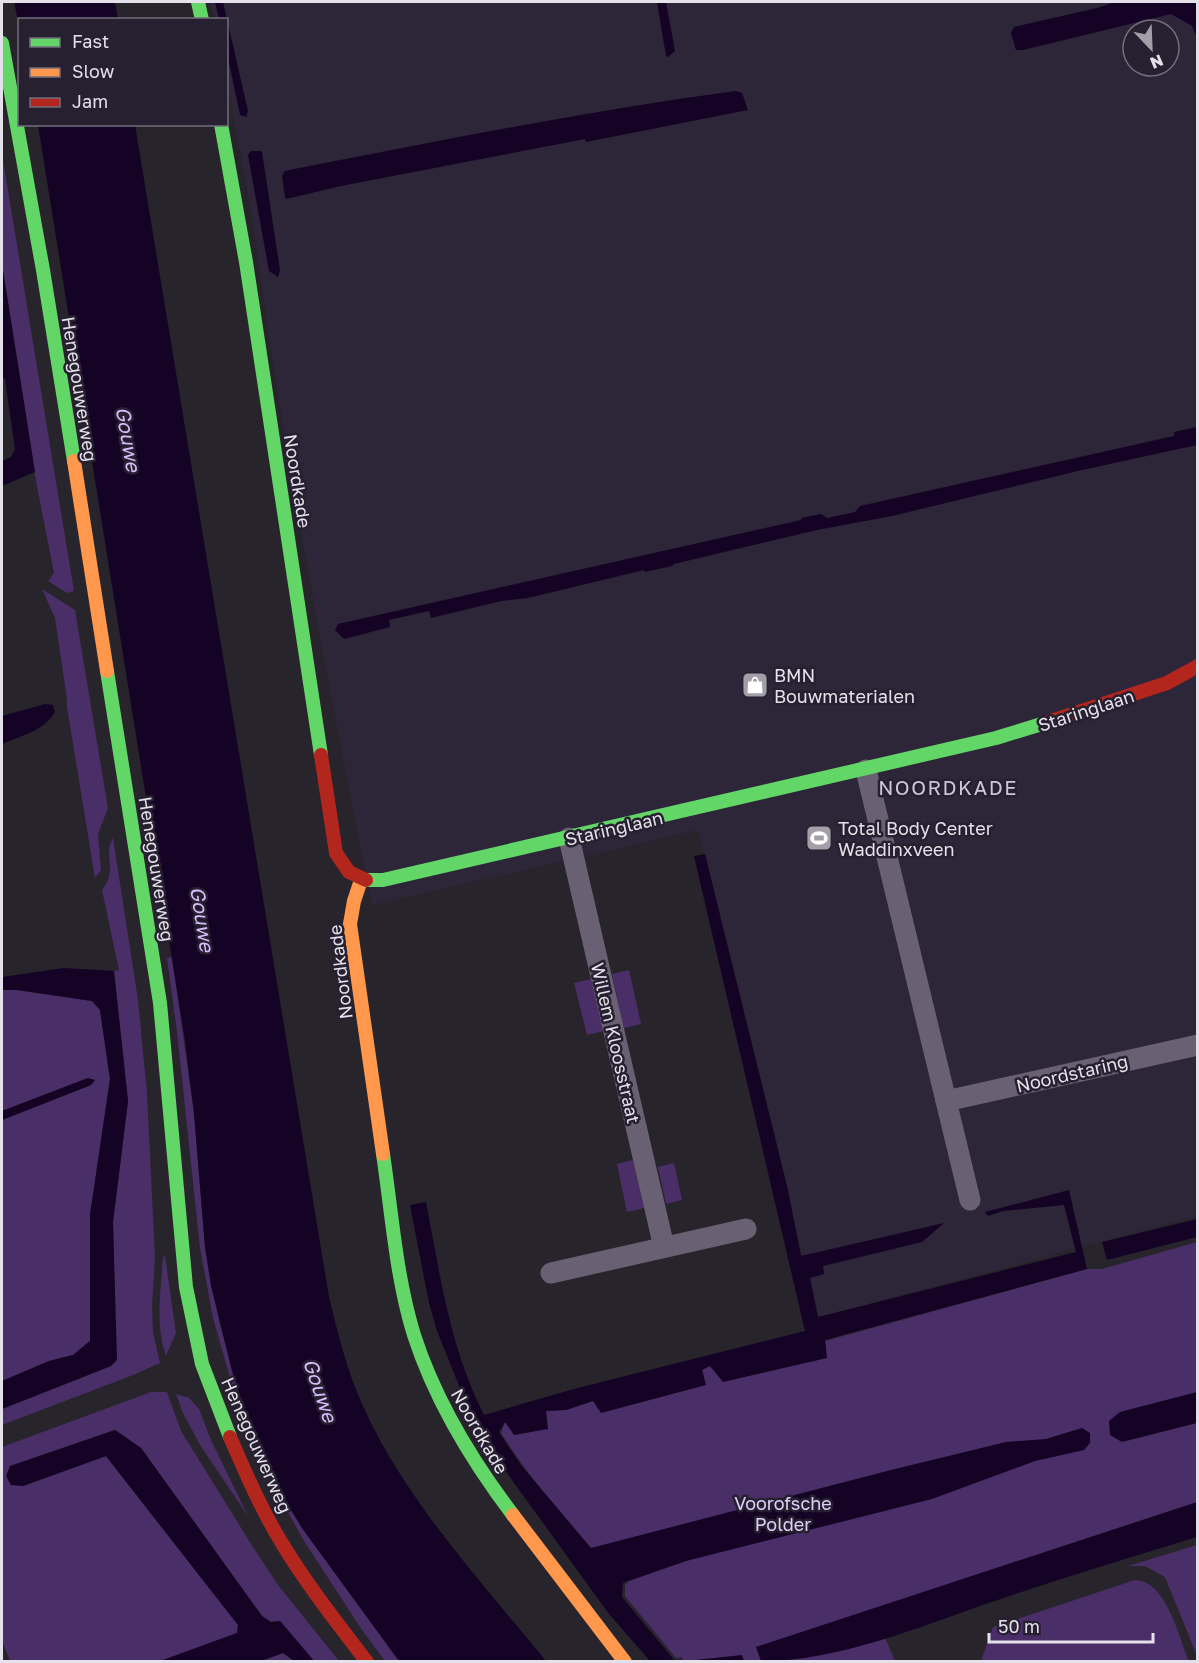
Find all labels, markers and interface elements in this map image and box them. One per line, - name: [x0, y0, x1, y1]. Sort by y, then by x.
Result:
- legend: [18, 18, 228, 126]
- north arrow: [1121, 18, 1181, 78]
- text: Fast: [72, 30, 109, 52]
- text: N: [1147, 50, 1166, 73]
- text: Slow: [72, 60, 115, 82]
- text: Jam: [72, 90, 108, 112]
- street label: Henegouwerweg: [58, 315, 102, 463]
- water label: Gouwe: [111, 405, 147, 475]
- street label: Noordkade: [280, 432, 316, 530]
- place label: BMN Bouwmaterialen: [774, 664, 915, 707]
- shop icon: BMN Bouwmaterialen: [740, 670, 770, 700]
- street label: Staringlaan: [1035, 684, 1137, 736]
- district label: NOORDKADE: [878, 775, 1018, 799]
- street label: Henegouwerweg: [135, 795, 179, 943]
- street label: Staringlaan: [563, 806, 665, 850]
- place label: Total Body Center Waddinxveen: [838, 817, 993, 860]
- sports icon: Total Body Center Waddinxveen: [804, 823, 834, 853]
- water label: Gouwe: [186, 885, 220, 955]
- street label: Noordkade: [323, 924, 357, 1020]
- street label: Willem Kloosstraat: [587, 961, 645, 1125]
- street label: Noordstaring: [1014, 1049, 1130, 1097]
- water label: Gouwe: [299, 1355, 344, 1426]
- street label: Henegouwerweg: [217, 1374, 297, 1516]
- street label: Noordkade: [447, 1384, 513, 1478]
- park label: Voorofsche Polder: [734, 1492, 832, 1535]
- scale bar: [989, 1606, 1152, 1644]
- text: 50 m: [998, 1615, 1040, 1637]

